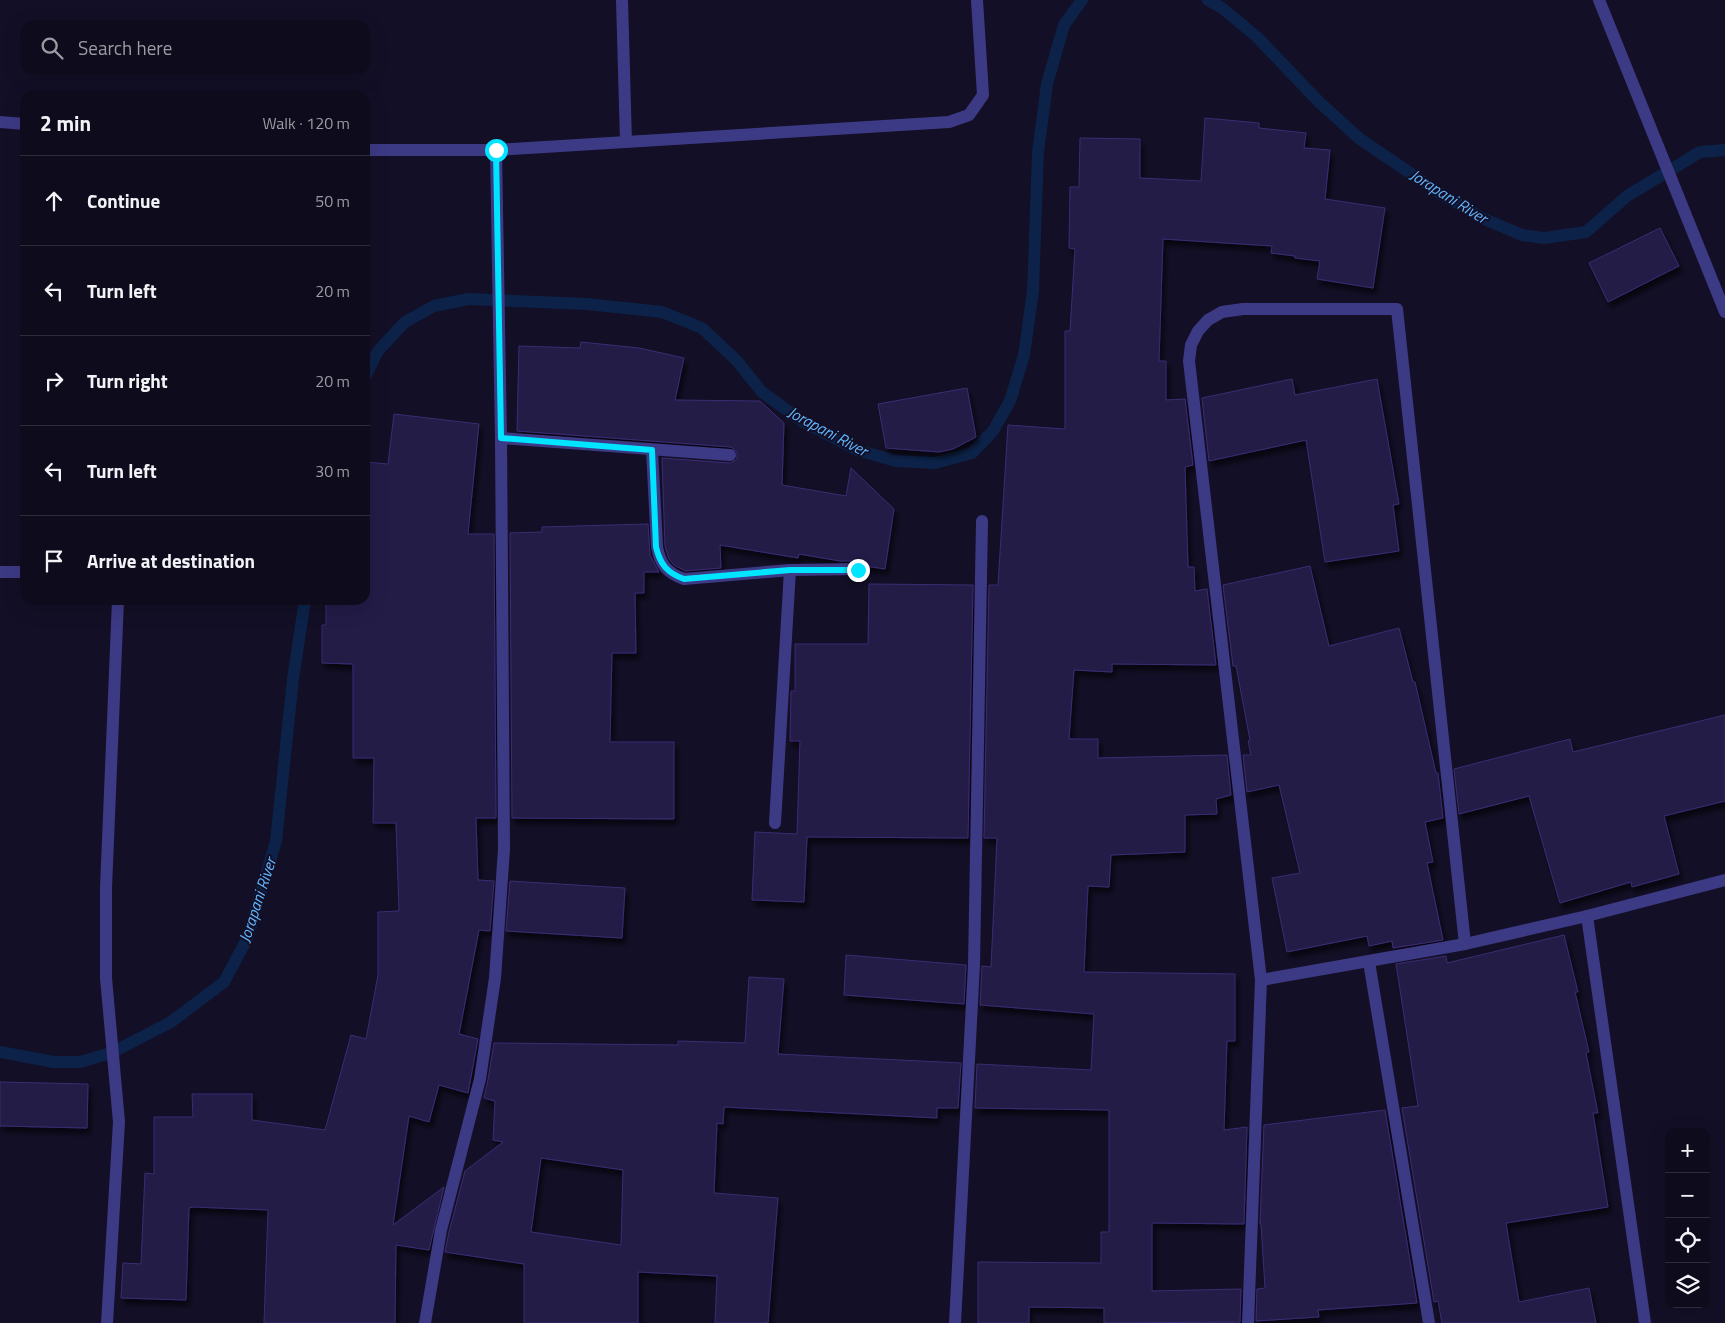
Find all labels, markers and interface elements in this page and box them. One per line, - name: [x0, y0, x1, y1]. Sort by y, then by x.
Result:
- search box: [20, 20, 370, 75]
- text: Search here: [78, 33, 172, 62]
- icon: search: [38, 34, 66, 62]
- text: 2 min: [40, 107, 91, 139]
- text: Walk · 120 m: [262, 111, 350, 135]
- route start: [485, 139, 508, 162]
- water label: Jorapani River: [1406, 163, 1494, 230]
- text: Continue: [87, 186, 160, 215]
- icon: ahead: [40, 187, 68, 215]
- text: 50 m: [315, 189, 350, 213]
- text: Turn left: [87, 276, 157, 305]
- icon: left: [40, 277, 68, 305]
- text: 20 m: [315, 279, 350, 303]
- text: Turn right: [87, 366, 168, 395]
- icon: right: [40, 367, 68, 395]
- text: 20 m: [315, 369, 350, 393]
- water label: Jorapani River: [784, 400, 874, 463]
- text: Turn left: [87, 456, 157, 485]
- icon: left: [40, 457, 68, 485]
- text: 30 m: [315, 459, 350, 483]
- text: Arrive at destination: [87, 546, 255, 575]
- icon: arrive: [40, 547, 68, 575]
- route end: [847, 559, 870, 582]
- water label: Jorapani River: [232, 853, 283, 945]
- map controls: [1665, 1128, 1710, 1308]
- button: +: [1665, 1128, 1710, 1173]
- button: −: [1665, 1173, 1710, 1218]
- button: locate: [1665, 1218, 1710, 1263]
- button: layers: [1665, 1263, 1710, 1308]

